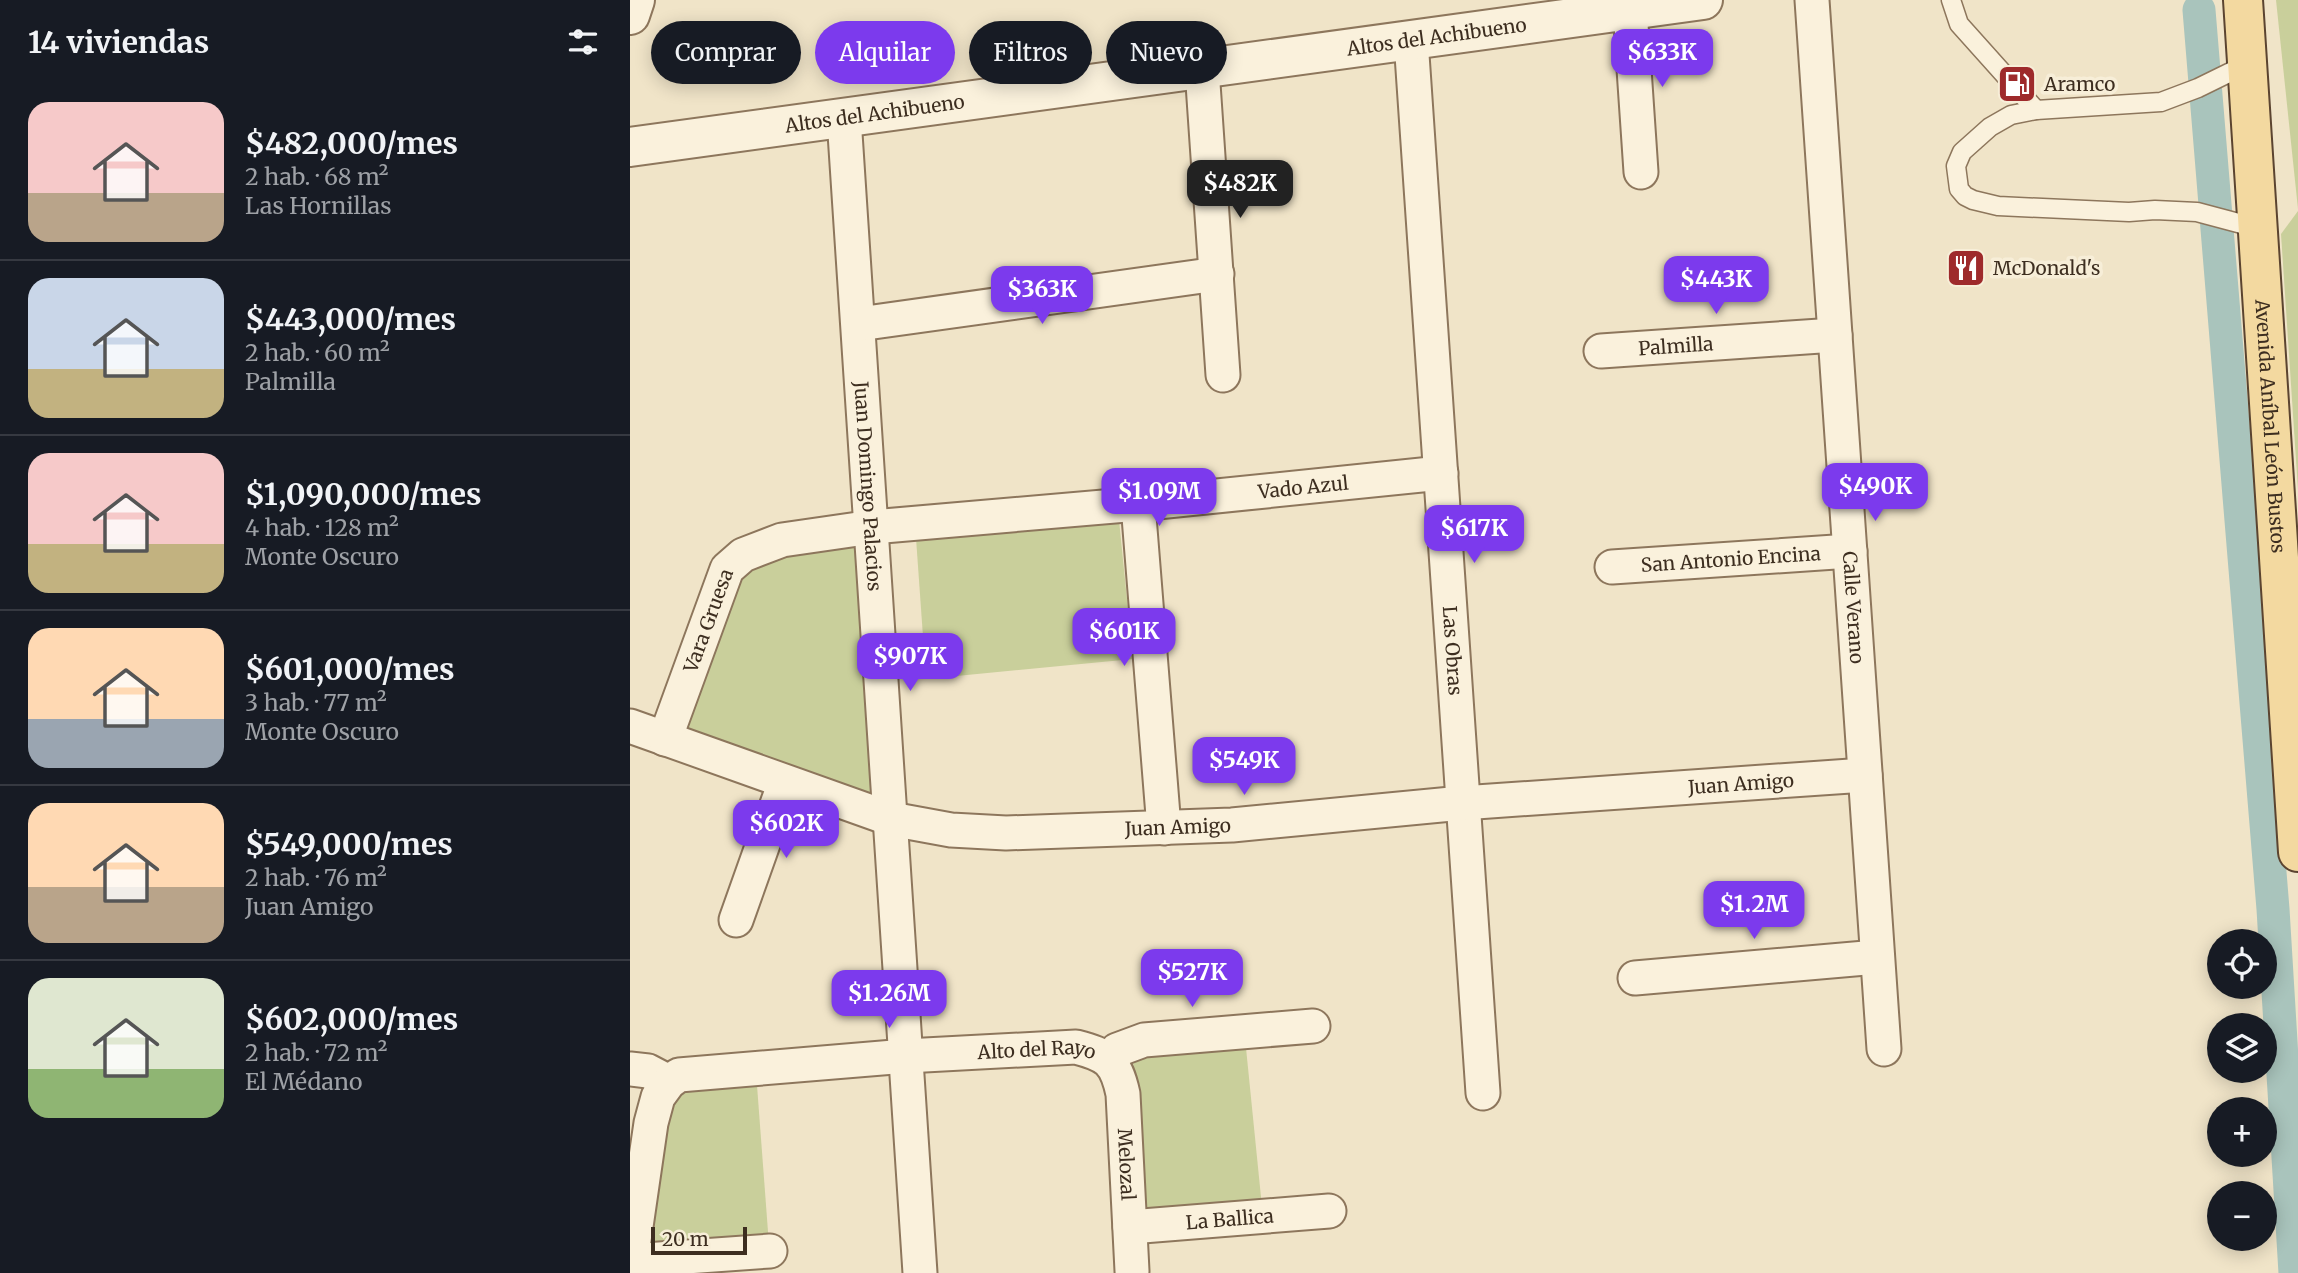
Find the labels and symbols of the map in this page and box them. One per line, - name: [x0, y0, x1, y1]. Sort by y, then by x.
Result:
- street label: Altos del Achibueno: [1344, 12, 1528, 61]
- pin: $633K: [1613, 29, 1711, 89]
- fuel station icon: Aramco: [1996, 63, 2038, 105]
- place label: Aramco: [2043, 72, 2115, 96]
- street label: Altos del Achibueno: [782, 89, 966, 138]
- pin: $482K: [1191, 160, 1289, 220]
- restaurant icon: McDonald's: [1945, 247, 1987, 289]
- pin: $443K: [1667, 256, 1765, 316]
- place label: McDonald's: [1993, 256, 2100, 280]
- pin: $363K: [993, 266, 1091, 326]
- street label: Avenida Aníbal León Bustos: [2250, 297, 2291, 554]
- street label: Palmilla: [1638, 331, 1714, 360]
- street label: Juan Domingo Palacios: [849, 380, 887, 592]
- pin: $490K: [1826, 463, 1924, 523]
- pin: $1.09M: [1102, 468, 1216, 528]
- street label: Vado Azul: [1256, 471, 1350, 504]
- pin: $617K: [1425, 505, 1523, 565]
- street label: San Antonio Encina: [1640, 541, 1821, 577]
- street label: Calle Verano: [1838, 550, 1870, 665]
- street label: Vara Gruesa: [678, 565, 738, 677]
- street label: Las Obras: [1438, 605, 1468, 696]
- pin: $601K: [1075, 608, 1173, 668]
- pin: $907K: [861, 634, 959, 693]
- pin: $549K: [1195, 738, 1293, 797]
- street label: Juan Amigo: [1686, 768, 1795, 799]
- pin: $602K: [737, 800, 835, 860]
- street label: Juan Amigo: [1123, 813, 1231, 841]
- pin: $1.2M: [1705, 881, 1803, 941]
- pin: $527K: [1143, 950, 1241, 1009]
- pin: $1.26M: [832, 970, 946, 1030]
- street label: Alto del Rayo: [976, 1035, 1099, 1064]
- street label: Melozal: [1113, 1128, 1140, 1201]
- street label: La Ballica: [1185, 1203, 1275, 1234]
- scale bar: [651, 1224, 747, 1256]

